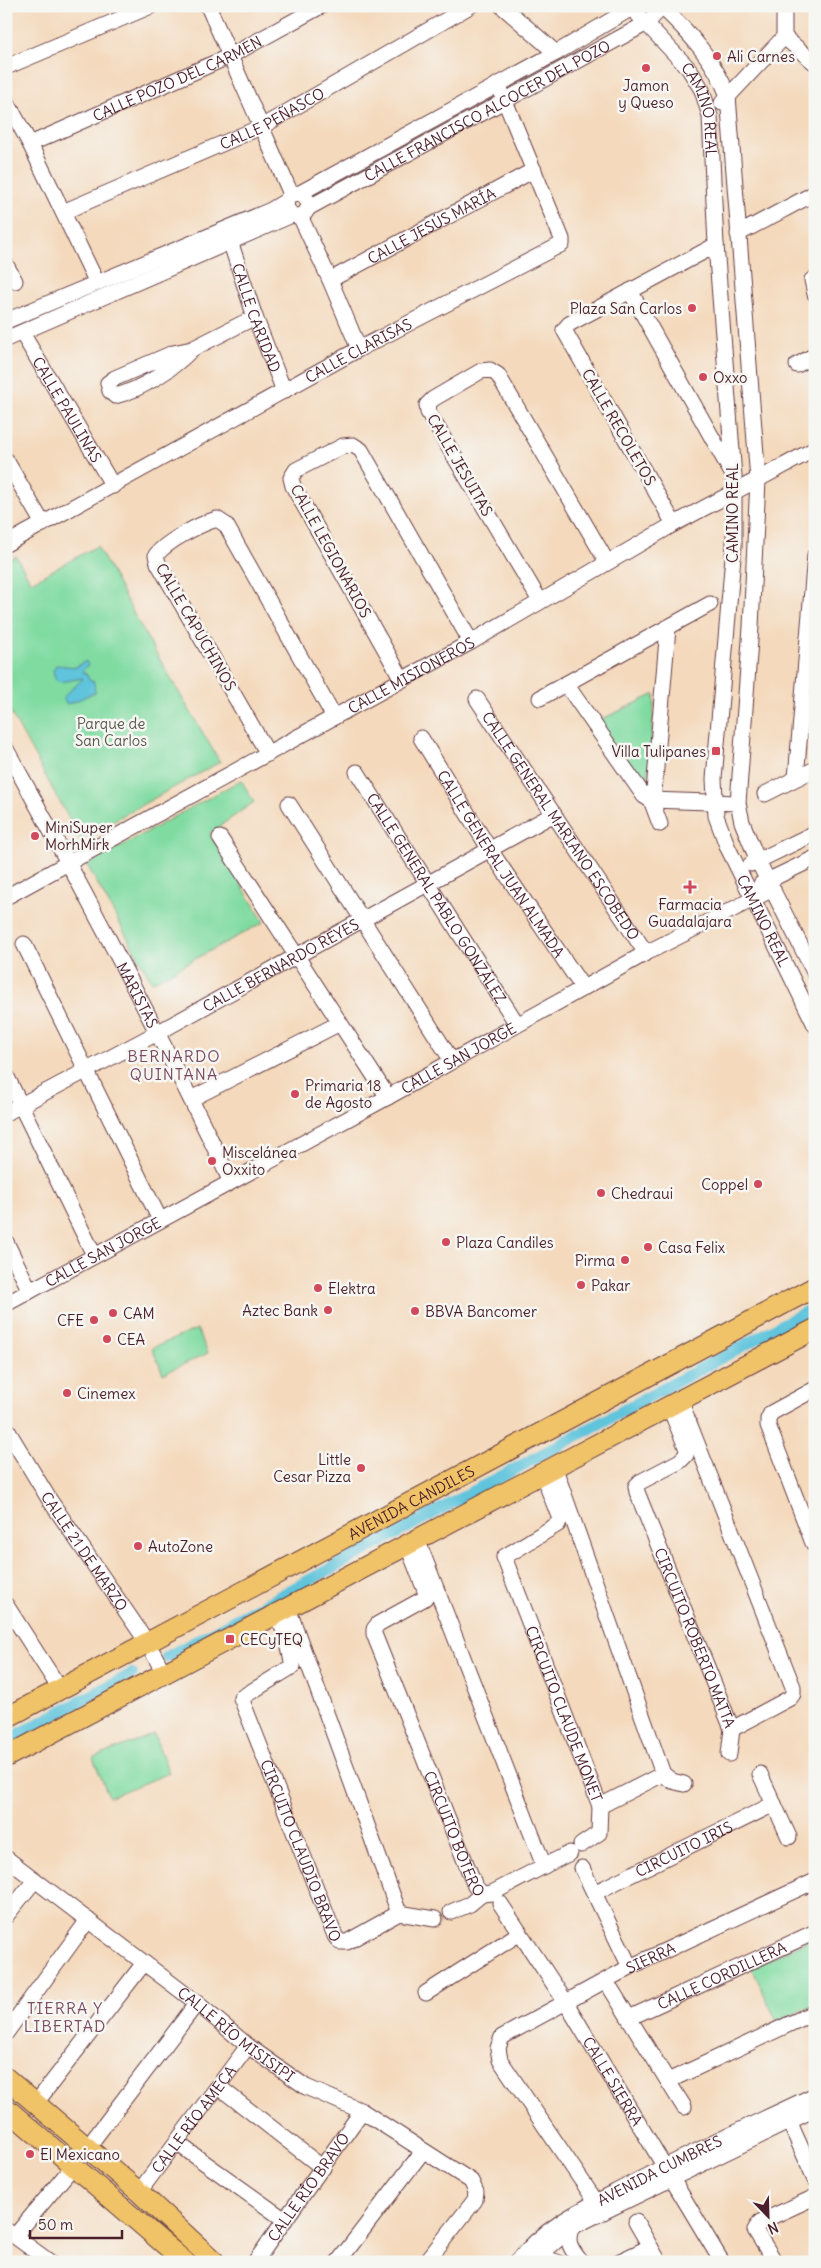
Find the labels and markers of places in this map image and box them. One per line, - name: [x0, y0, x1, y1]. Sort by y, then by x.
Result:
- place label: Ali Carnes: [727, 47, 795, 66]
- marker: Ali Carnes: [711, 50, 723, 62]
- marker: Jamon y Queso: [640, 62, 652, 74]
- place label: Jamon y Queso: [618, 76, 674, 112]
- place label: Plaza San Carlos: [570, 299, 682, 318]
- marker: Plaza San Carlos: [686, 302, 698, 314]
- place label: Oxxo: [713, 368, 748, 387]
- marker: Oxxo: [697, 371, 709, 383]
- place label: Villa Tulipanes: [611, 742, 706, 761]
- marker: Villa Tulipanes: [710, 745, 722, 757]
- place label: MiniSuper MorhMirk: [45, 818, 112, 854]
- marker: MiniSuper MorhMirk: [29, 830, 41, 842]
- marker: Farmacia Guadalajara: [684, 881, 696, 893]
- place label: Farmacia Guadalajara: [648, 895, 732, 931]
- place label: Primaria 18 de Agosto: [305, 1076, 381, 1112]
- marker: Primaria 18 de Agosto: [289, 1088, 301, 1100]
- place label: Miscelánea Oxxito: [222, 1143, 297, 1179]
- marker: Miscelánea Oxxito: [206, 1155, 218, 1167]
- place label: Coppel: [701, 1175, 748, 1194]
- marker: Coppel: [752, 1178, 764, 1190]
- place label: Chedraui: [611, 1184, 673, 1203]
- marker: Chedraui: [595, 1187, 607, 1199]
- place label: Plaza Candiles: [456, 1233, 554, 1252]
- marker: Plaza Candiles: [440, 1236, 452, 1248]
- place label: Casa Felix: [658, 1238, 726, 1257]
- marker: Casa Felix: [642, 1241, 654, 1253]
- place label: Pirma: [575, 1251, 615, 1270]
- marker: Pirma: [619, 1254, 631, 1266]
- place label: Pakar: [591, 1276, 630, 1295]
- place label: Elektra: [328, 1279, 376, 1298]
- marker: Pakar: [575, 1279, 587, 1291]
- marker: Elektra: [312, 1282, 324, 1294]
- place label: Aztec Bank: [242, 1301, 318, 1320]
- place label: BBVA Bancomer: [425, 1302, 537, 1321]
- place label: CAM: [123, 1304, 155, 1323]
- marker: Aztec Bank: [322, 1304, 334, 1316]
- marker: BBVA Bancomer: [409, 1305, 421, 1317]
- marker: CAM: [107, 1307, 119, 1319]
- place label: CFE: [57, 1311, 84, 1330]
- marker: CFE: [88, 1314, 100, 1326]
- place label: CEA: [117, 1330, 146, 1349]
- marker: CEA: [101, 1333, 113, 1345]
- place label: Cinemex: [77, 1384, 136, 1403]
- marker: Cinemex: [61, 1387, 73, 1399]
- place label: Little Cesar Pizza: [273, 1450, 351, 1486]
- marker: Little Cesar Pizza: [355, 1462, 367, 1474]
- place label: AutoZone: [148, 1537, 213, 1556]
- marker: AutoZone: [132, 1540, 144, 1552]
- place label: CECyTEQ: [240, 1630, 303, 1649]
- marker: CECyTEQ: [224, 1633, 236, 1645]
- place label: El Mexicano: [40, 2145, 120, 2164]
- marker: El Mexicano: [24, 2148, 36, 2160]

